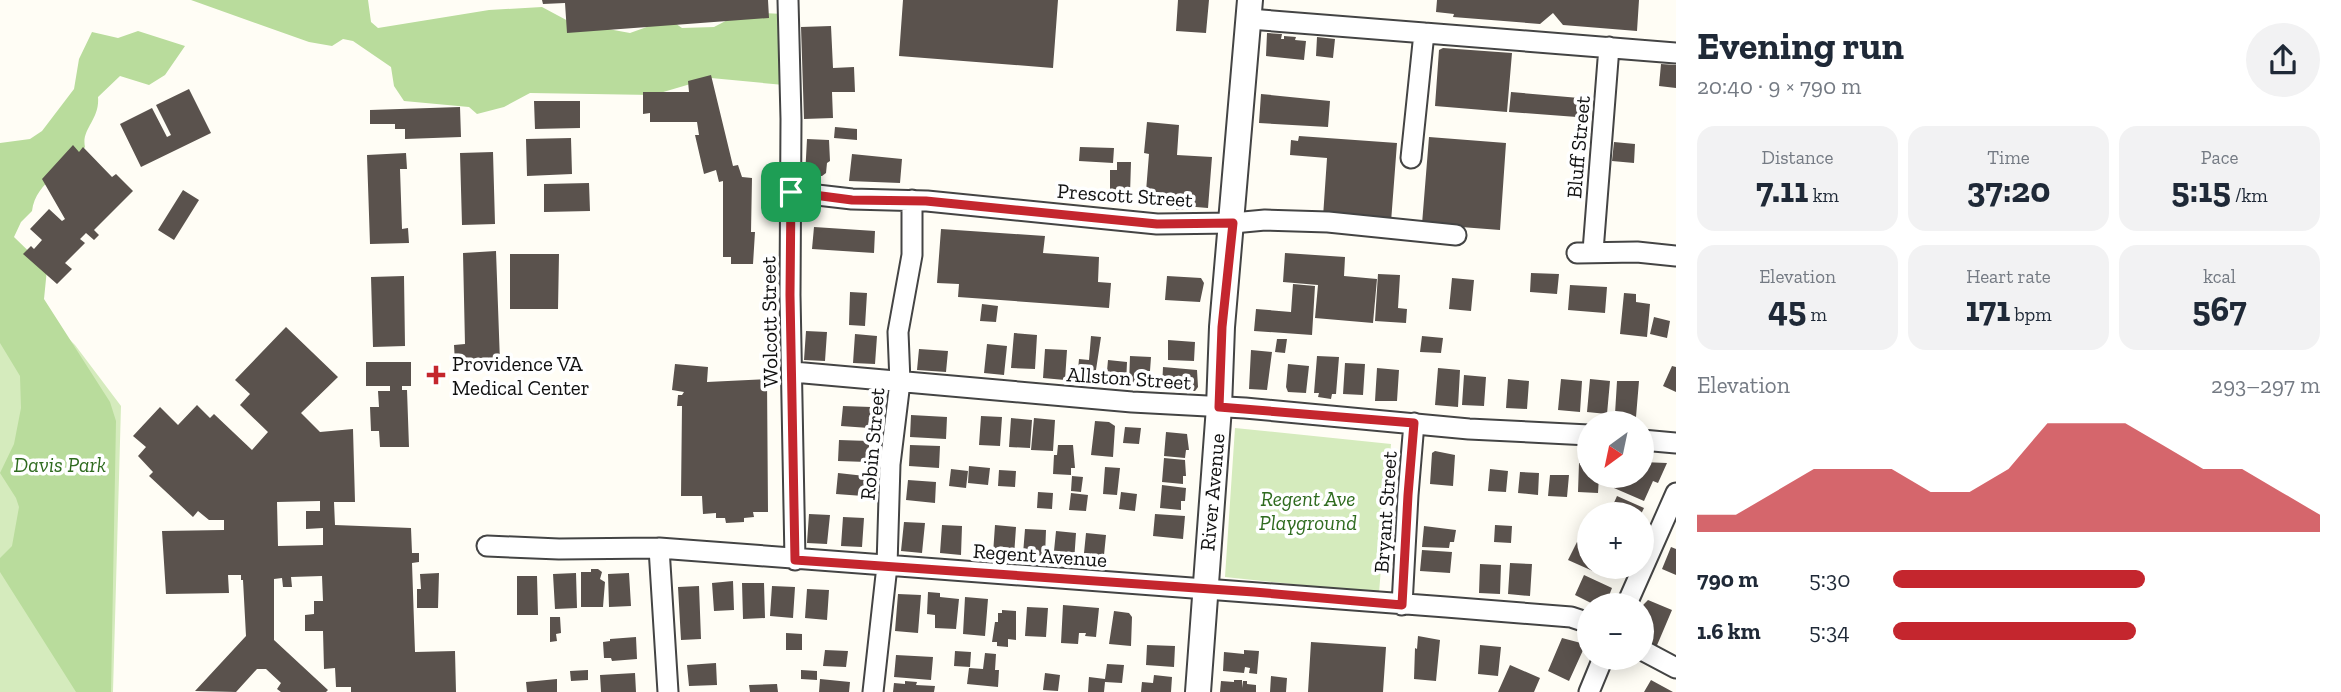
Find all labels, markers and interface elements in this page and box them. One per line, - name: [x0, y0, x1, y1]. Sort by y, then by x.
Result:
- text: Evening run: [1697, 23, 1904, 69]
- button: share: [2246, 23, 2320, 97]
- text: 20:40 · 9 × 790 m: [1697, 72, 1861, 100]
- street label: Bluff Street: [1561, 94, 1595, 199]
- text: Distance: [1762, 146, 1833, 169]
- text: Time: [1987, 146, 2030, 169]
- text: Pace: [2201, 146, 2238, 169]
- pin: [761, 162, 821, 222]
- text: 7.11: [1756, 169, 1808, 211]
- text: 37:20: [1967, 169, 2050, 211]
- text: 5:15: [2171, 169, 2231, 211]
- icon: arrive: [772, 173, 810, 211]
- street label: Prescott Street: [1056, 178, 1194, 212]
- text: km: [1808, 184, 1839, 207]
- text: /km: [2231, 184, 2268, 207]
- street label: Wolcott Street: [755, 256, 783, 388]
- text: Elevation: [1759, 265, 1836, 288]
- text: Heart rate: [1966, 265, 2051, 288]
- text: kcal: [2203, 265, 2236, 288]
- text: 45: [1768, 288, 1806, 330]
- text: 171: [1965, 288, 2010, 330]
- text: 567: [2192, 288, 2247, 330]
- text: m: [1806, 303, 1827, 326]
- text: bpm: [2010, 303, 2052, 326]
- place label: Providence VA Medical Center: [452, 351, 589, 400]
- street label: Allston Street: [1066, 361, 1192, 395]
- marker: Providence VA Medical Center: [426, 365, 446, 385]
- text: Elevation: [1697, 371, 1790, 399]
- text: 293–297 m: [2211, 371, 2320, 399]
- street label: Robin Street: [855, 387, 889, 501]
- north arrow: [1577, 411, 1654, 488]
- map controls: [1577, 411, 1654, 670]
- street label: River Avenue: [1194, 432, 1230, 552]
- street label: Bryant Street: [1368, 450, 1402, 574]
- park label: Davis Park: [14, 452, 106, 477]
- park label: Regent Ave Playground: [1259, 486, 1357, 535]
- button: +: [1577, 502, 1654, 579]
- street label: Regent Avenue: [972, 538, 1108, 572]
- text: 790 m: [1697, 565, 1758, 593]
- text: 5:30: [1809, 565, 1850, 593]
- button: −: [1577, 593, 1654, 670]
- text: 1.6 km: [1697, 617, 1761, 645]
- text: 5:34: [1809, 617, 1850, 645]

